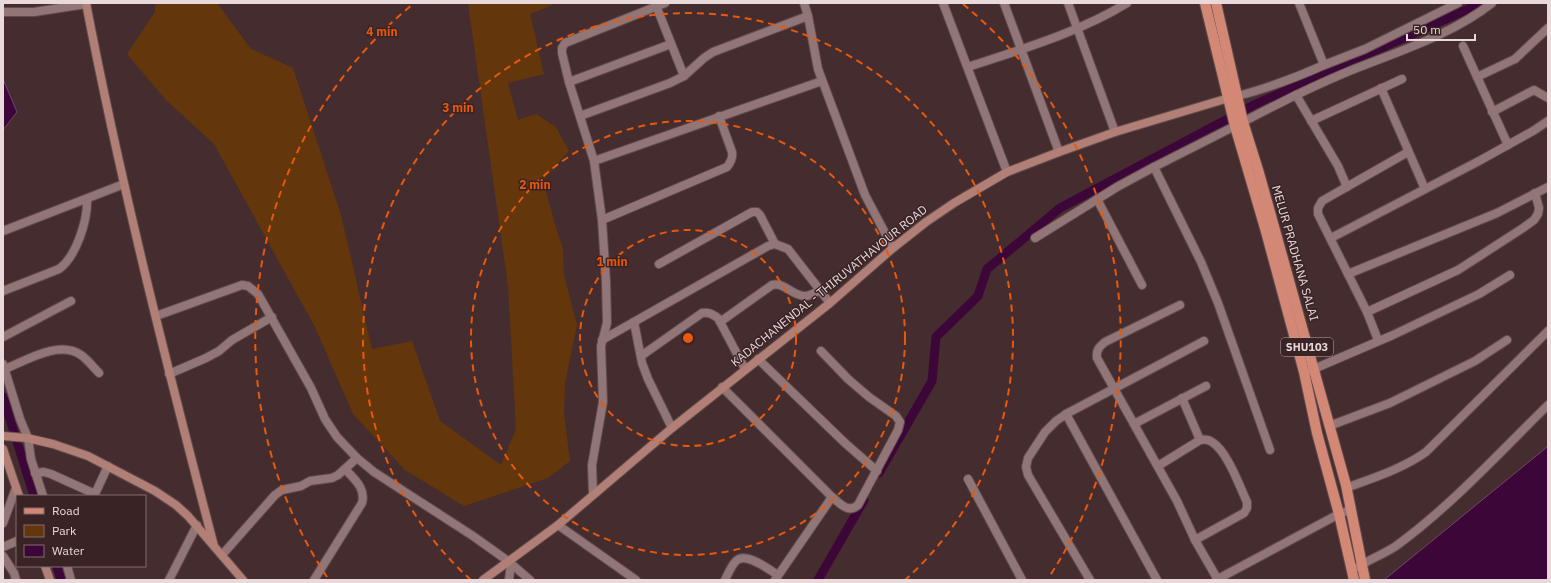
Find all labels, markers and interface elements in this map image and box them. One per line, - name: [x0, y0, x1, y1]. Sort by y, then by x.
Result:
- scale bar: [1407, 16, 1475, 42]
- text: 50 m: [1413, 22, 1441, 37]
- text: 4 min: [366, 24, 398, 39]
- text: 3 min: [442, 100, 474, 115]
- text: 2 min: [519, 177, 551, 192]
- street label: MELUR PRADHANA SALAI: [1269, 183, 1322, 323]
- street label: KADACHANENDAL - THIRUVATHAVOUR ROAD: [727, 202, 930, 370]
- text: 1 min: [596, 254, 628, 269]
- centre of rings: [681, 331, 695, 345]
- road number: SHU103: [1281, 338, 1333, 356]
- legend: [16, 495, 146, 567]
- text: Road: [52, 503, 80, 518]
- text: Park: [52, 523, 77, 538]
- text: Water: [52, 543, 85, 558]

